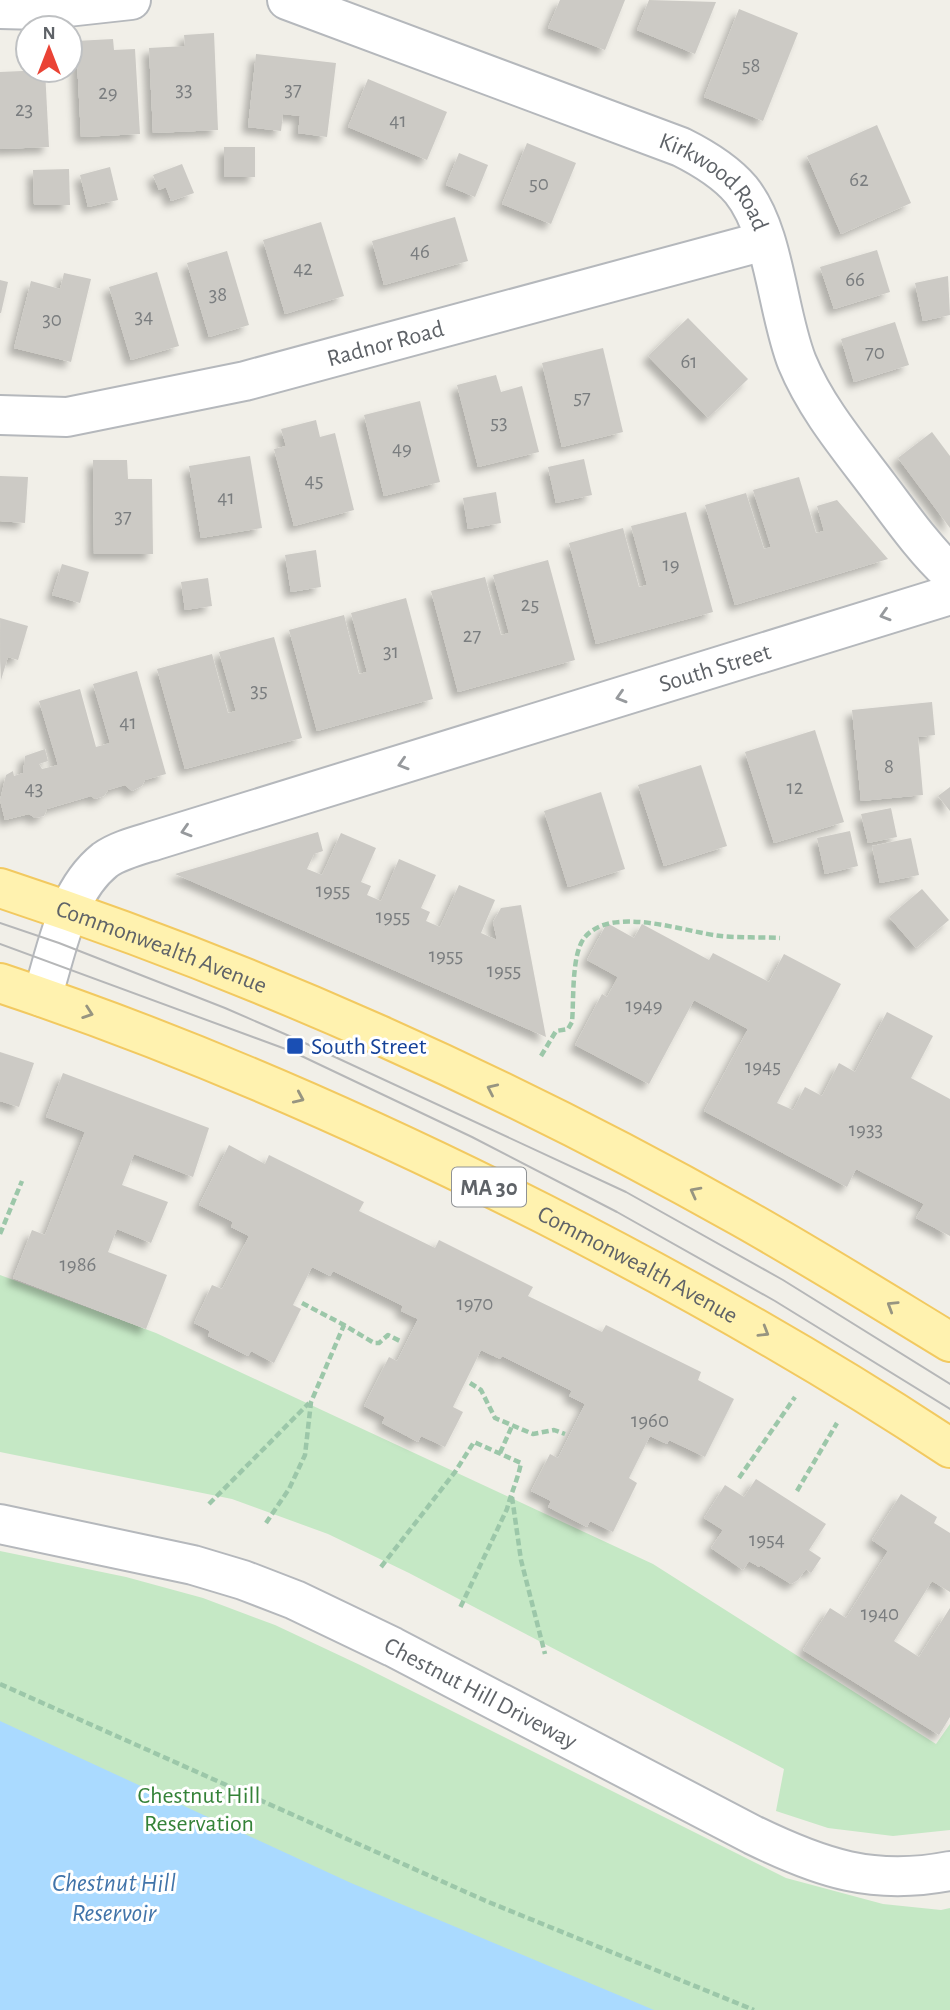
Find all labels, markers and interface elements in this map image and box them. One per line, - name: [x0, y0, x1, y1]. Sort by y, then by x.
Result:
- north arrow: [14, 14, 84, 84]
- text: N: [42, 24, 56, 43]
- house number: 58: [742, 55, 760, 76]
- house number: 33: [175, 79, 193, 100]
- house number: 37: [284, 79, 302, 100]
- house number: 29: [98, 82, 118, 103]
- house number: 23: [15, 99, 33, 120]
- house number: 41: [389, 110, 407, 131]
- street label: Kirkwood Road: [656, 129, 772, 234]
- house number: 62: [849, 169, 869, 190]
- house number: 50: [529, 173, 549, 194]
- house number: 46: [410, 241, 430, 262]
- house number: 42: [293, 258, 313, 279]
- house number: 66: [845, 269, 865, 290]
- house number: 38: [209, 284, 227, 305]
- house number: 34: [135, 306, 153, 327]
- house number: 30: [42, 309, 62, 330]
- street label: Radnor Road: [325, 317, 447, 371]
- house number: 70: [865, 342, 885, 363]
- house number: 61: [680, 351, 698, 372]
- house number: 57: [573, 387, 591, 408]
- house number: 53: [490, 412, 508, 433]
- house number: 49: [392, 438, 412, 459]
- house number: 45: [305, 470, 323, 491]
- house number: 41: [217, 487, 235, 508]
- house number: 37: [114, 506, 132, 527]
- house number: 19: [662, 554, 680, 575]
- house number: 25: [521, 594, 539, 615]
- one-way arrow: [879, 607, 891, 622]
- house number: 27: [463, 625, 481, 646]
- street label: South Street: [656, 640, 774, 697]
- house number: 31: [383, 641, 399, 662]
- house number: 35: [250, 680, 268, 701]
- one-way arrow: [615, 689, 627, 703]
- house number: 41: [119, 712, 137, 733]
- one-way arrow: [397, 756, 409, 771]
- house number: 8: [884, 756, 894, 777]
- house number: 12: [787, 777, 803, 798]
- house number: 43: [25, 778, 43, 799]
- one-way arrow: [180, 822, 192, 837]
- house number: 1955: [316, 880, 350, 901]
- street label: Commonwealth Avenue: [53, 897, 270, 998]
- house number: 1955: [376, 906, 410, 927]
- house number: 1955: [429, 945, 463, 966]
- house number: 1955: [487, 960, 521, 981]
- house number: 1949: [625, 995, 663, 1016]
- one-way arrow: [81, 1005, 93, 1019]
- place label: South Street: [311, 1035, 427, 1059]
- marker: South Street: [285, 1036, 305, 1056]
- house number: 1945: [745, 1056, 781, 1077]
- one-way arrow: [487, 1083, 500, 1097]
- one-way arrow: [291, 1090, 304, 1104]
- house number: 1933: [849, 1119, 883, 1140]
- road number: MA 30: [452, 1168, 526, 1206]
- one-way arrow: [690, 1187, 702, 1200]
- street label: Commonwealth Avenue: [533, 1202, 742, 1328]
- house number: 1986: [60, 1254, 96, 1275]
- house number: 1970: [457, 1293, 493, 1314]
- one-way arrow: [886, 1302, 899, 1315]
- one-way arrow: [757, 1324, 770, 1337]
- house number: 1960: [631, 1410, 669, 1431]
- house number: 1954: [749, 1529, 785, 1550]
- house number: 1940: [861, 1603, 899, 1624]
- street label: Chestnut Hill Driveway: [380, 1634, 581, 1754]
- park label: Chestnut Hill Reservation: [138, 1784, 260, 1836]
- water label: Chestnut Hill Reservoir: [52, 1870, 176, 1926]

